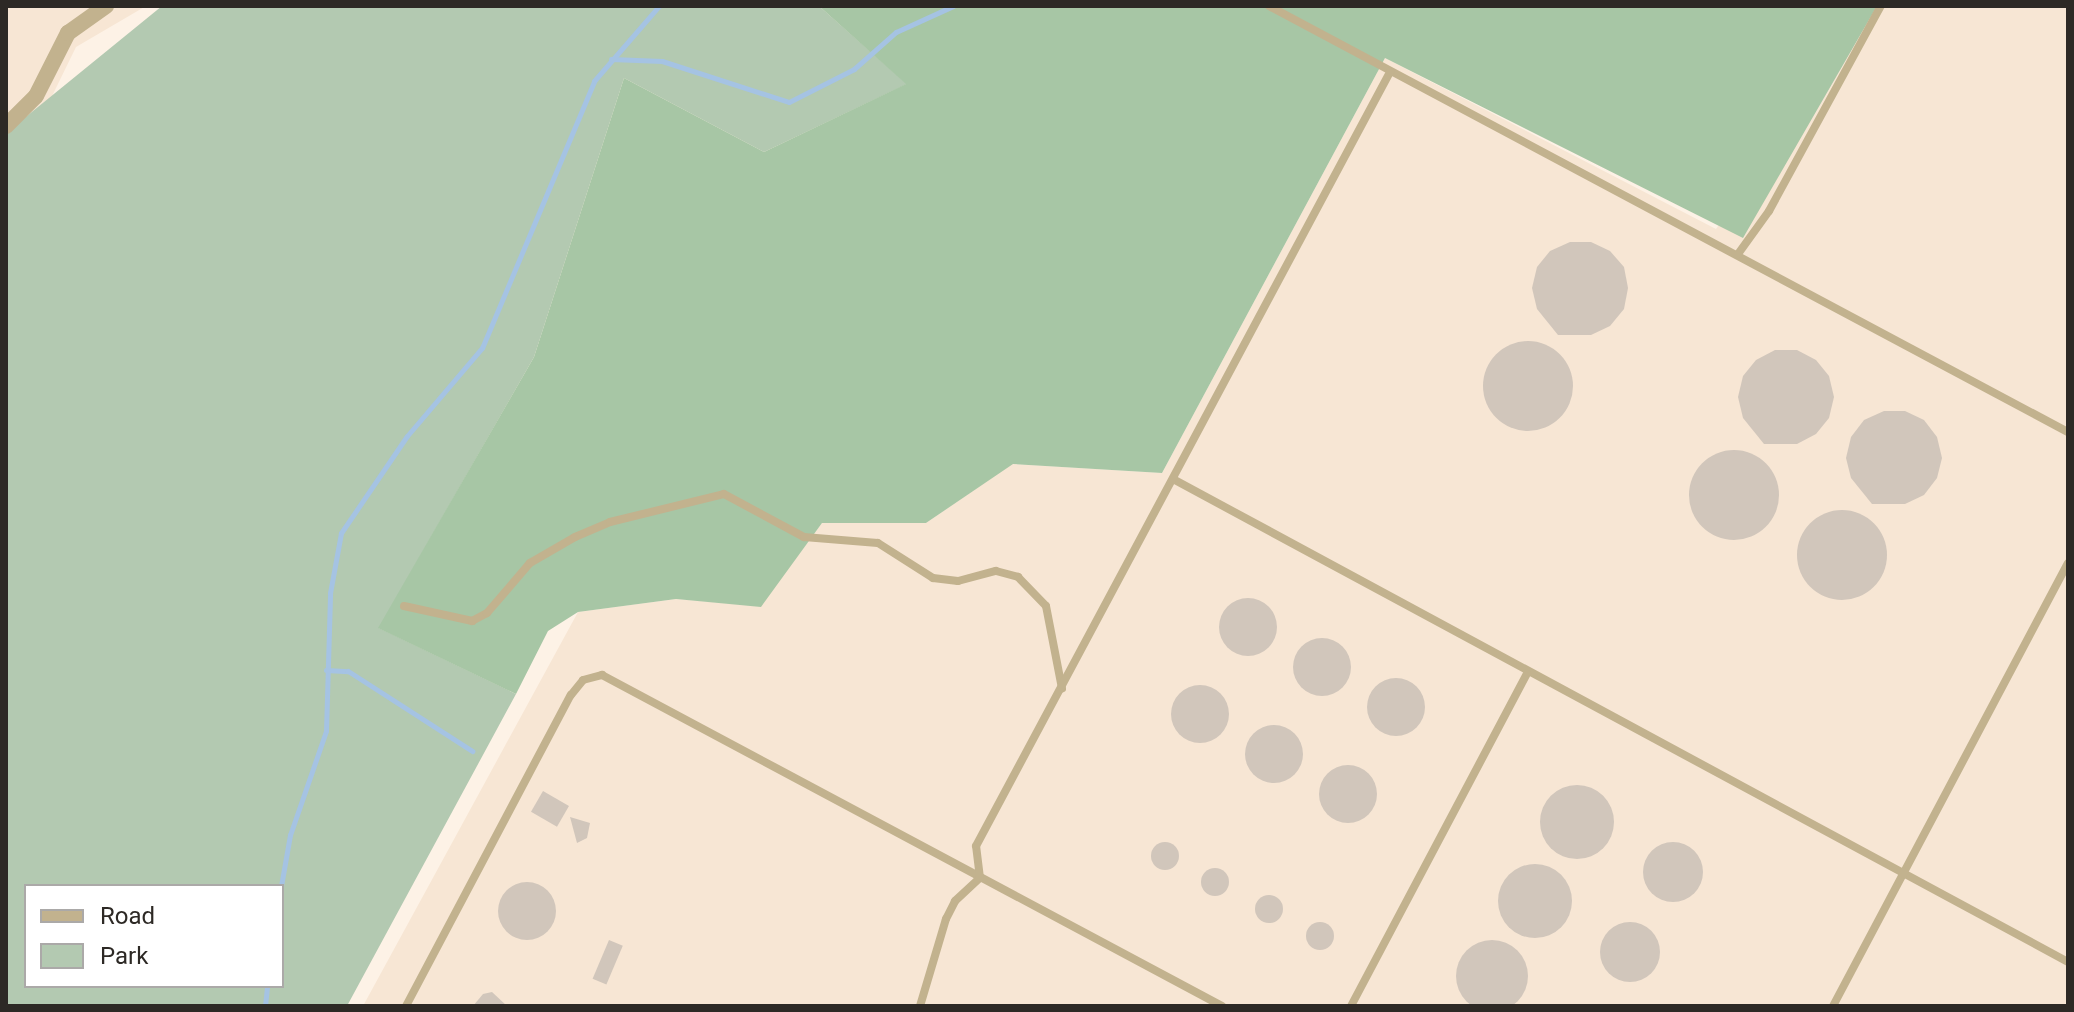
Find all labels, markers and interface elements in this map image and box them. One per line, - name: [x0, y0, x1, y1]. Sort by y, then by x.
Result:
- legend: [24, 884, 284, 988]
- text: Road: [100, 902, 155, 930]
- text: Park: [100, 942, 148, 970]

